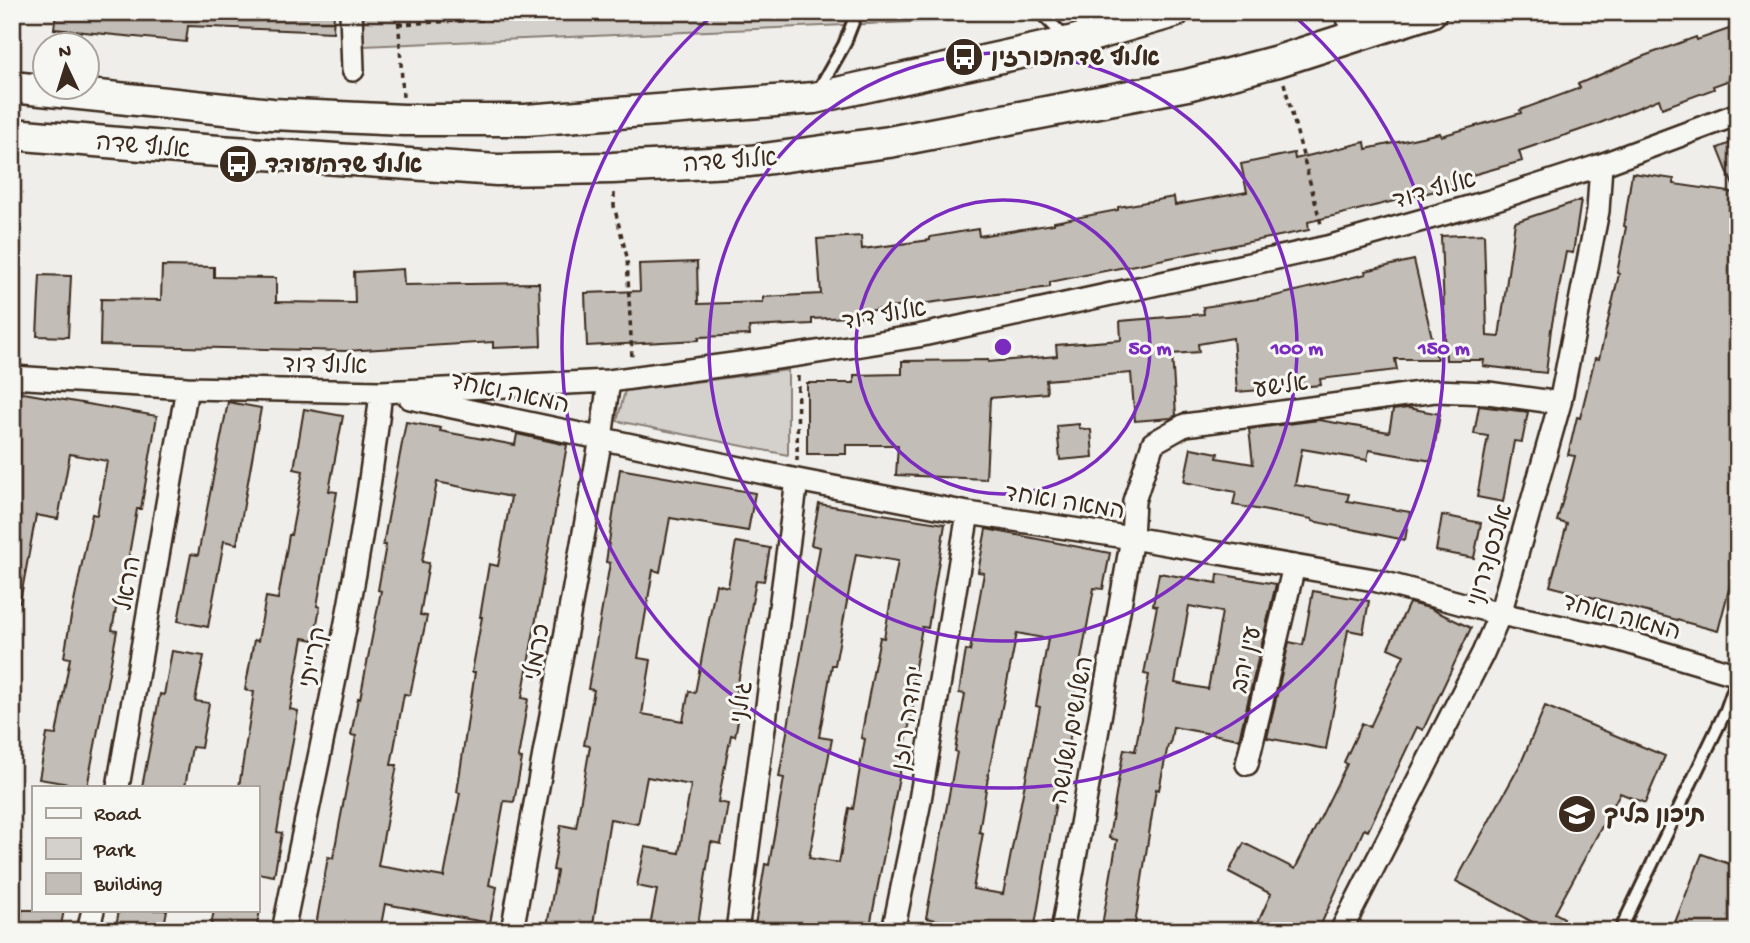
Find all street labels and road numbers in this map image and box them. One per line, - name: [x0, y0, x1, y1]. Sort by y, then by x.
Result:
- street label: אלוף שדה: [94, 128, 191, 167]
- street label: אלוף שדה: [682, 144, 778, 181]
- street label: אלוף דוד: [1389, 165, 1480, 218]
- street label: אלוף דוד: [840, 294, 929, 339]
- street label: אלוף דוד: [282, 350, 368, 383]
- street label: המאה ואחד: [447, 369, 572, 422]
- street label: אלישע: [1252, 369, 1311, 407]
- street label: המאה ואחד: [1002, 481, 1127, 528]
- street label: אלכסנדרוני: [1462, 501, 1522, 611]
- street label: הראל: [109, 554, 150, 613]
- street label: המאה ואחד: [1559, 590, 1683, 649]
- street label: כרמלי: [518, 622, 559, 683]
- street label: קרייתי: [295, 624, 336, 691]
- street label: עין יהב: [1227, 624, 1270, 696]
- street label: השלושים ושלושה: [1046, 654, 1102, 807]
- street label: יהודה רוזן: [888, 664, 933, 773]
- street label: גולני: [725, 679, 760, 725]

